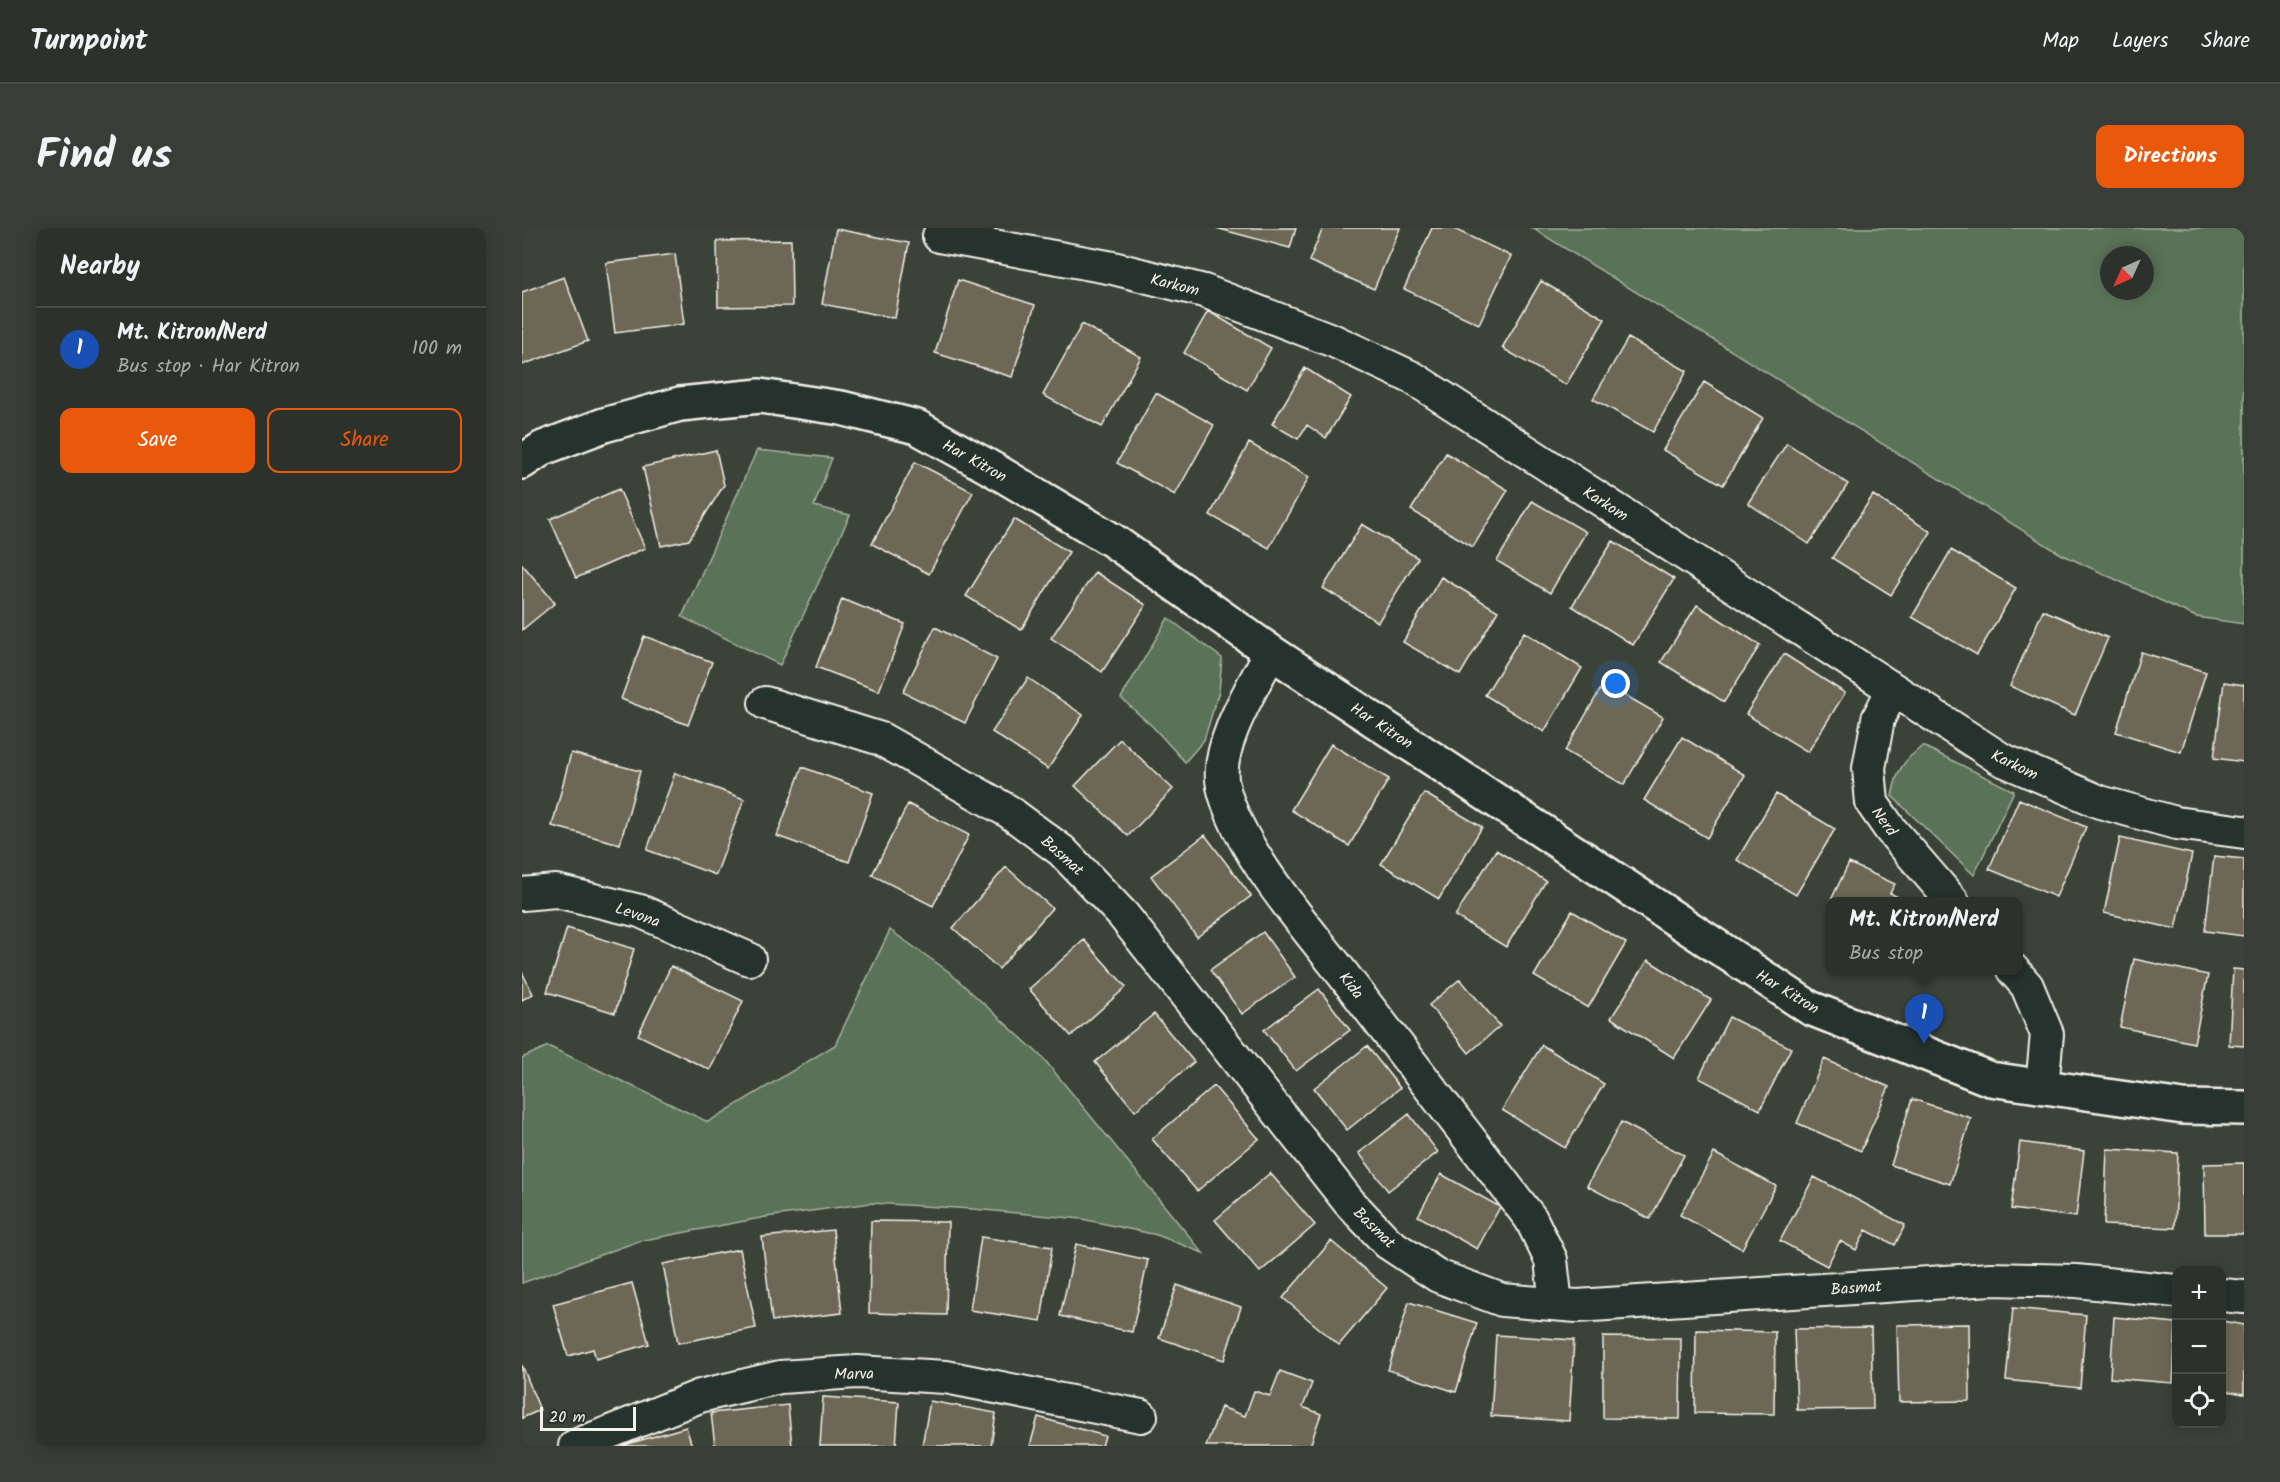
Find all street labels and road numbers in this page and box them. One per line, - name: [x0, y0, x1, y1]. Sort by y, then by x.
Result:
- street label: Karkom: [1147, 267, 1202, 304]
- street label: Har Kitron: [937, 433, 1011, 489]
- street label: Karkom: [1578, 480, 1633, 528]
- street label: Har Kitron: [1345, 697, 1418, 756]
- street label: Karkom: [1987, 743, 2042, 788]
- street label: Nerd: [1864, 802, 1904, 843]
- street label: Basmat: [1035, 830, 1090, 883]
- street label: Levona: [612, 896, 663, 935]
- street label: Har Kitron: [1751, 963, 1824, 1021]
- street label: Kida: [1332, 967, 1370, 1005]
- street label: Basmat: [1347, 1201, 1402, 1255]
- street label: Basmat: [1830, 1274, 1883, 1303]
- street label: Marva: [834, 1362, 874, 1387]

